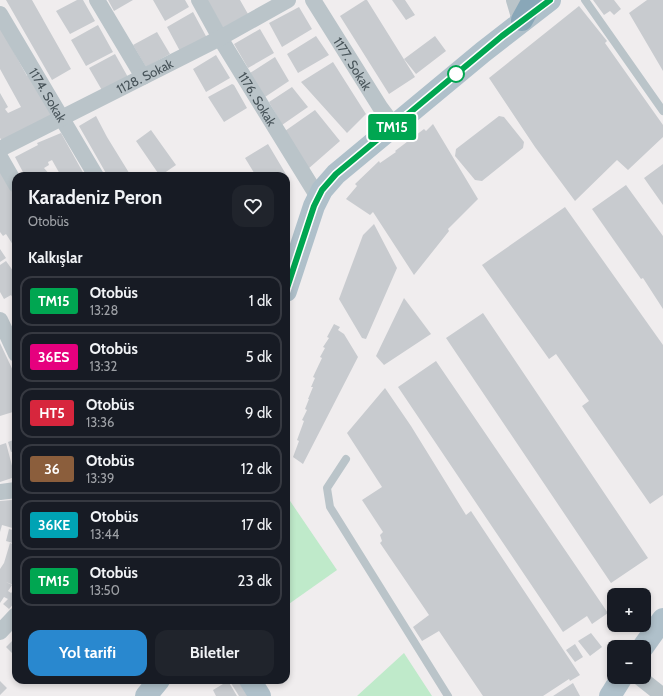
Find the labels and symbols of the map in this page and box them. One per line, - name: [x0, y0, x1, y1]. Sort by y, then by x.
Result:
- street label: 1177. Sokak: [330, 34, 375, 93]
- street label: 1128. Sokak: [114, 55, 176, 97]
- street label: 1174. Sokak: [26, 65, 70, 125]
- unlabelled marker: [447, 65, 465, 83]
- street label: 1176. Sokak: [235, 69, 280, 129]
- line badge: TM15: [364, 114, 420, 140]

